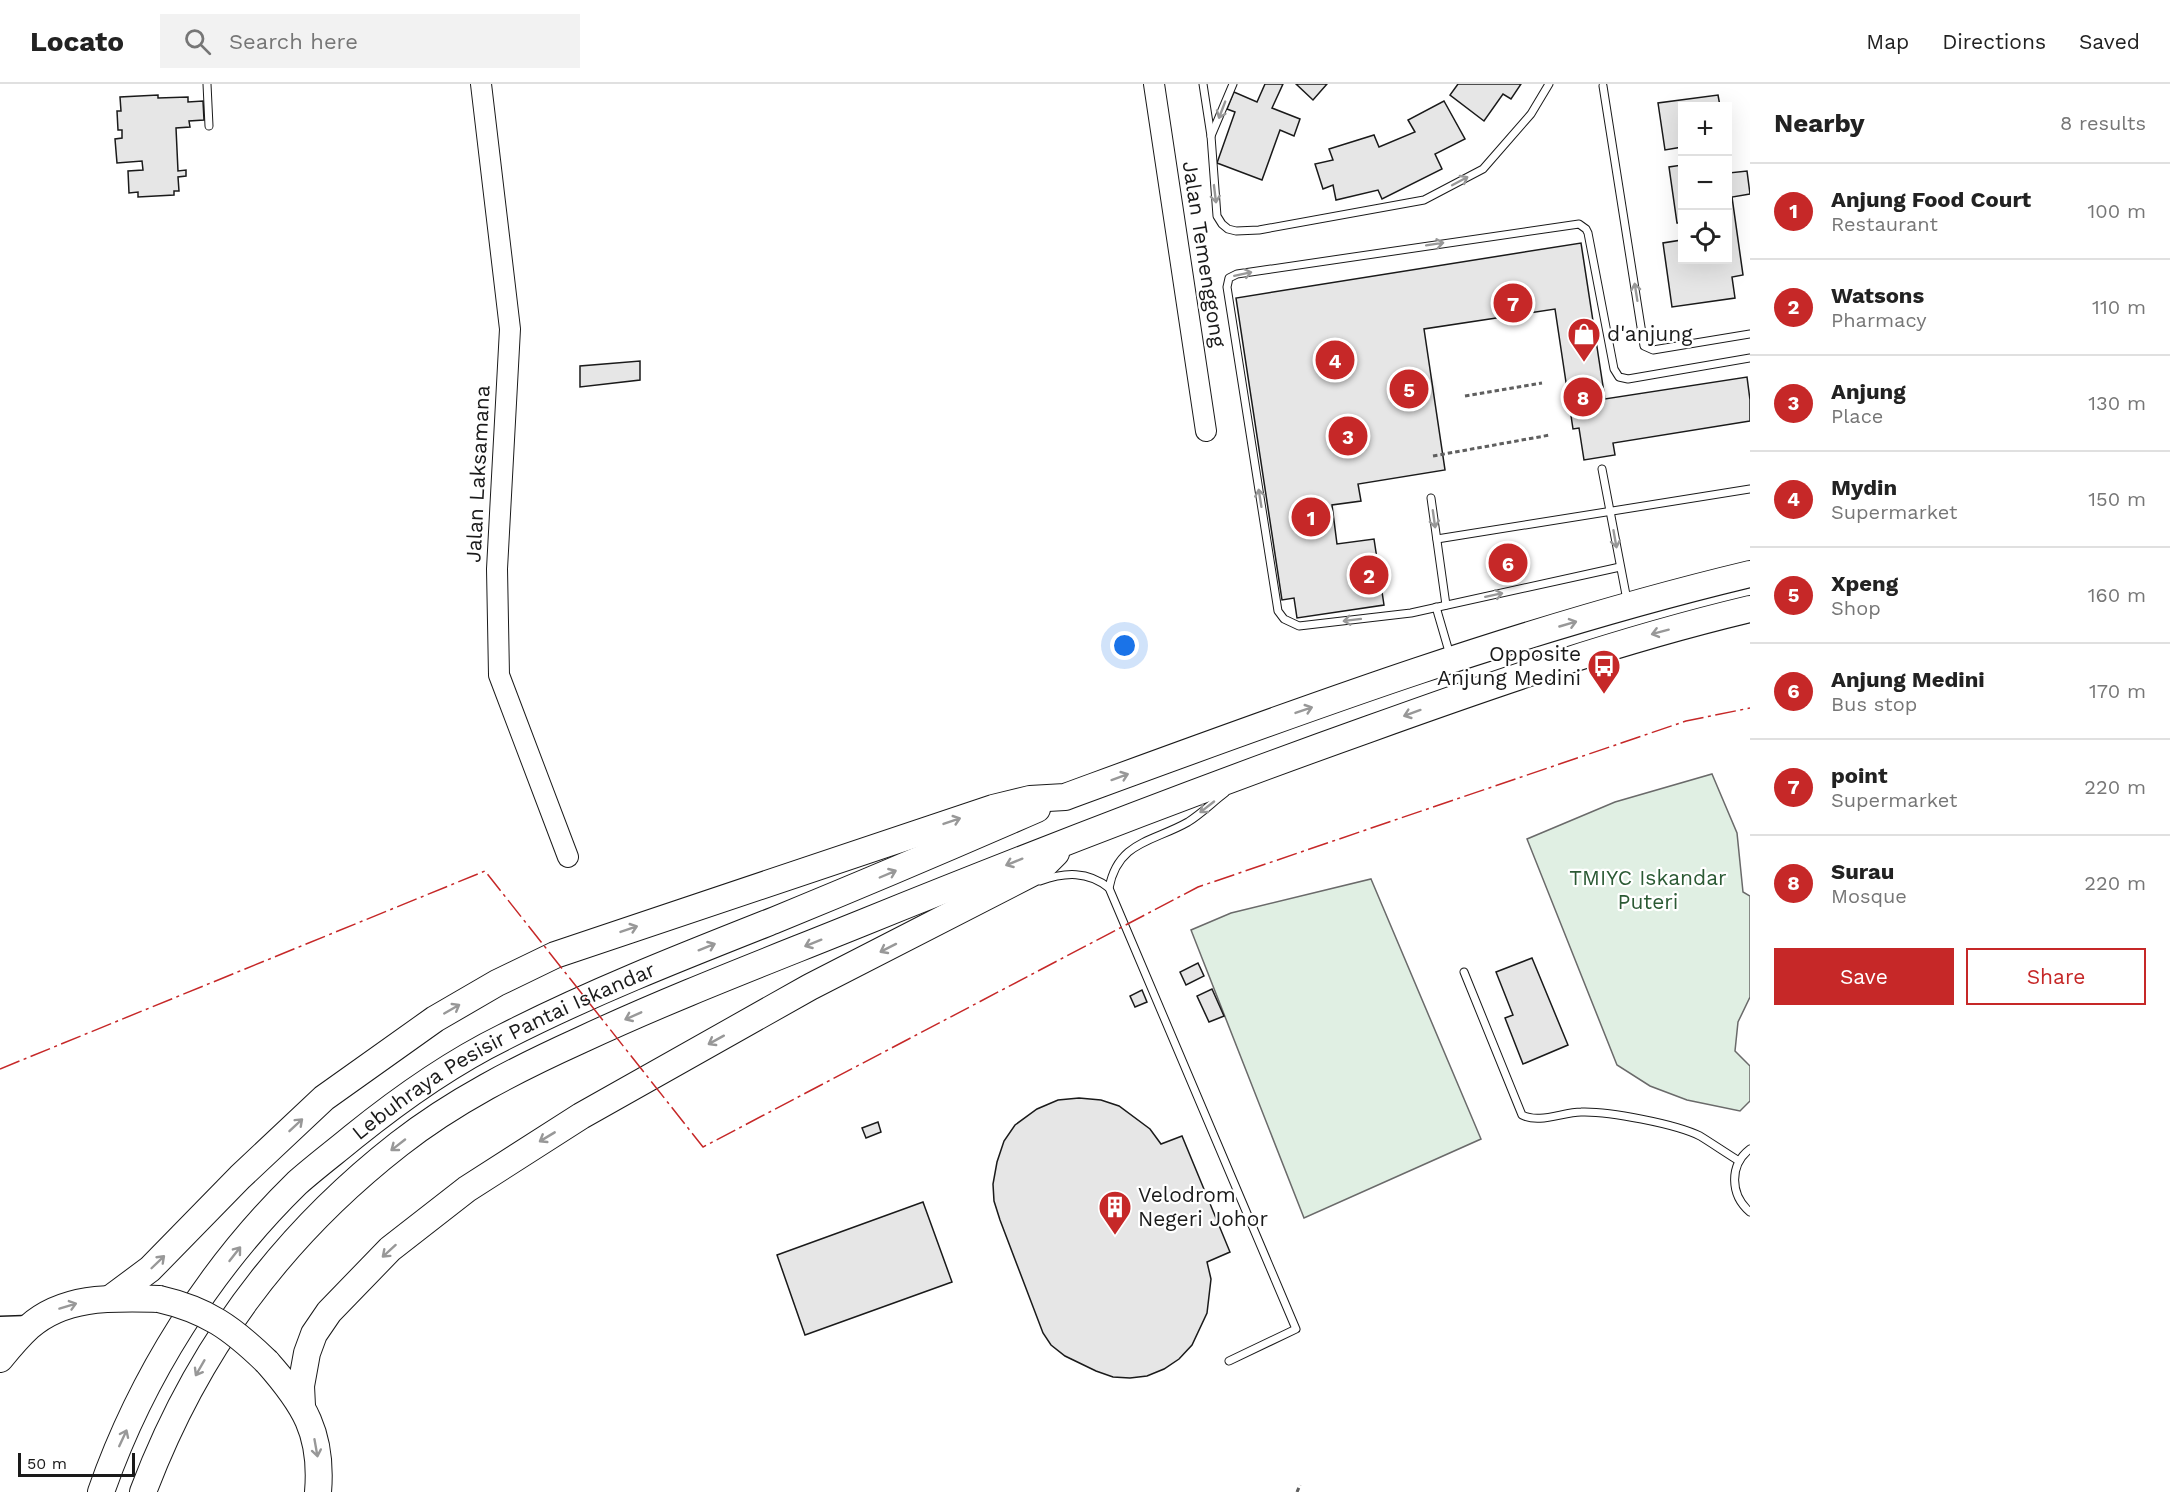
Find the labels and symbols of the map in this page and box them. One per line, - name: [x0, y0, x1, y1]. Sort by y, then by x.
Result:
- one-way arrow: [1216, 101, 1227, 119]
- street label: Jalan Temenggong: [1177, 159, 1232, 350]
- one-way arrow: [1451, 175, 1468, 187]
- one-way arrow: [1209, 184, 1220, 204]
- one-way arrow: [1425, 239, 1445, 250]
- one-way arrow: [1232, 268, 1252, 279]
- pin: 7: [1494, 280, 1532, 326]
- one-way arrow: [1630, 282, 1641, 302]
- shop icon: d'anjung: [1566, 316, 1602, 363]
- place label: d'anjung: [1607, 321, 1693, 346]
- pin: 4: [1316, 338, 1354, 382]
- pin: 5: [1390, 366, 1428, 412]
- pin: 8: [1564, 374, 1602, 420]
- street label: Jalan Laksamana: [460, 384, 495, 563]
- pin: 3: [1328, 414, 1368, 458]
- one-way arrow: [1254, 489, 1265, 508]
- pin: 1: [1292, 494, 1330, 540]
- one-way arrow: [1429, 508, 1440, 528]
- one-way arrow: [1610, 529, 1621, 549]
- pin: 6: [1488, 540, 1528, 586]
- pin: 2: [1350, 552, 1388, 598]
- one-way arrow: [1483, 589, 1503, 600]
- one-way arrow: [1343, 615, 1363, 626]
- one-way arrow: [1558, 617, 1577, 629]
- one-way arrow: [1651, 627, 1670, 638]
- your location: [1110, 631, 1139, 660]
- place label: Opposite Anjung Medini: [1437, 641, 1581, 690]
- bus stop icon: Opposite Anjung Medini: [1586, 648, 1622, 695]
- one-way arrow: [1294, 704, 1313, 715]
- one-way arrow: [1403, 709, 1422, 720]
- one-way arrow: [1110, 771, 1129, 782]
- one-way arrow: [1199, 800, 1215, 813]
- one-way arrow: [942, 815, 961, 826]
- one-way arrow: [1005, 857, 1023, 868]
- park label: TMIYC Iskandar Puteri: [1569, 865, 1727, 914]
- one-way arrow: [878, 868, 896, 879]
- one-way arrow: [619, 922, 638, 933]
- one-way arrow: [805, 938, 823, 949]
- one-way arrow: [697, 941, 716, 952]
- one-way arrow: [879, 942, 897, 954]
- street label: Lebuhraya Pesisir Pantai Iskandar: [347, 956, 659, 1145]
- one-way arrow: [443, 1003, 460, 1015]
- one-way arrow: [624, 1011, 642, 1022]
- one-way arrow: [708, 1034, 725, 1046]
- one-way arrow: [288, 1117, 303, 1132]
- one-way arrow: [539, 1131, 556, 1143]
- one-way arrow: [391, 1138, 407, 1151]
- place label: Velodrom Negeri Johor: [1138, 1182, 1268, 1231]
- building icon: Velodrom Negeri Johor: [1097, 1189, 1133, 1236]
- one-way arrow: [382, 1244, 397, 1258]
- one-way arrow: [228, 1246, 241, 1262]
- one-way arrow: [150, 1255, 165, 1270]
- one-way arrow: [58, 1299, 77, 1310]
- one-way arrow: [194, 1359, 206, 1376]
- one-way arrow: [118, 1429, 129, 1447]
- one-way arrow: [311, 1437, 322, 1457]
- scale bar: [18, 1450, 135, 1478]

